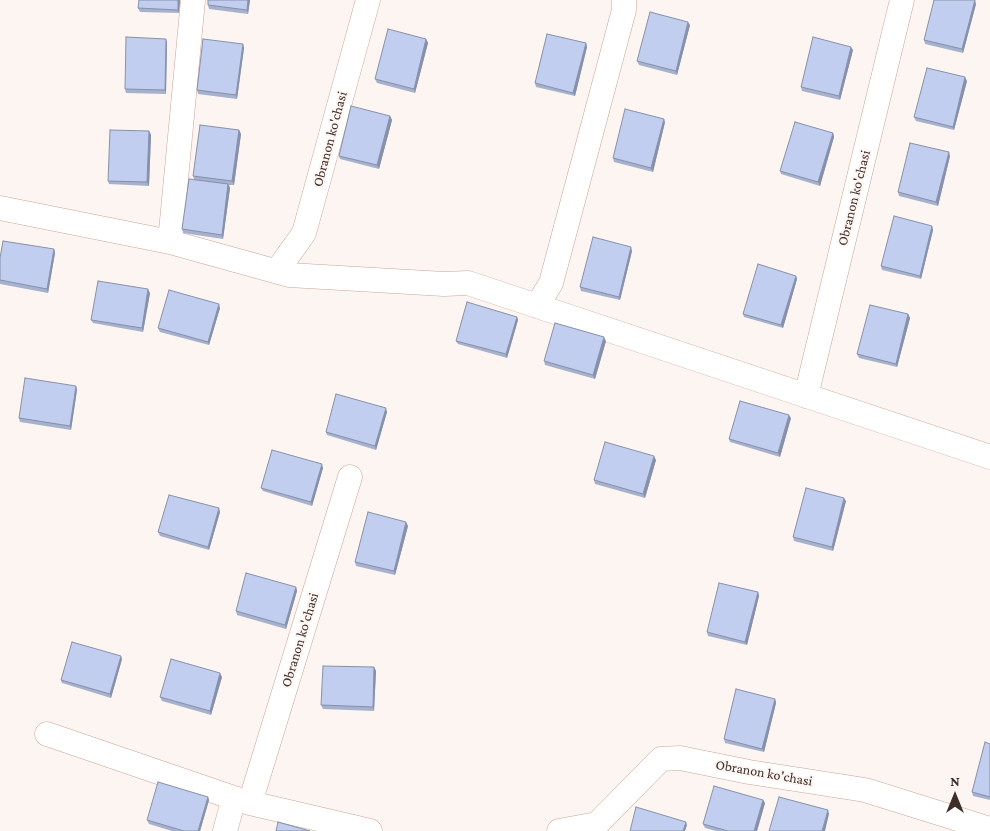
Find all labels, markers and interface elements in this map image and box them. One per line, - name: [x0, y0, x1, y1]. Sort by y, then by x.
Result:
- street label: Obranon ko'chasi: [309, 89, 351, 189]
- street label: Obranon ko'chasi: [834, 148, 874, 248]
- street label: Obranon ko'chasi: [278, 591, 322, 689]
- street label: Obranon ko'chasi: [714, 756, 814, 790]
- north arrow: [930, 771, 980, 821]
- text: N: [950, 773, 960, 789]

